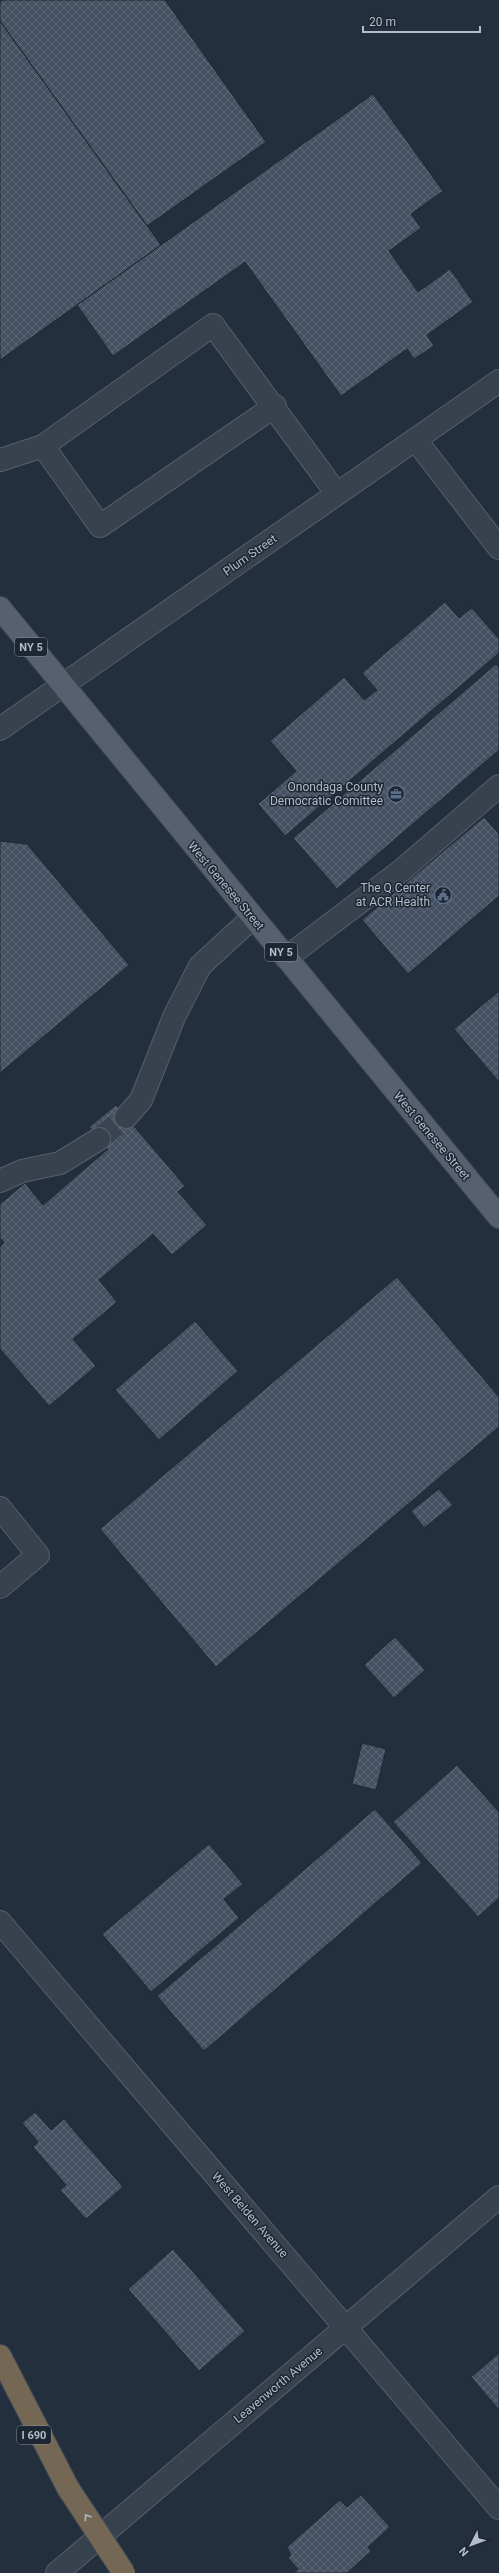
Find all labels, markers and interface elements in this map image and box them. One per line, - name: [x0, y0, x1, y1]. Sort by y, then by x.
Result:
- scale bar: [363, 8, 480, 34]
- text: 20 m: [369, 15, 396, 29]
- street label: Plum Street: [220, 531, 280, 579]
- road number: NY 5: [15, 638, 47, 656]
- place label: Onondaga County Democratic Comittee: [270, 780, 383, 808]
- office icon: Onondaga County Democratic Comittee: [386, 784, 406, 804]
- street label: West Genesee Street: [185, 839, 267, 933]
- place label: The Q Center at ACR Health: [356, 881, 430, 909]
- public building icon: The Q Center at ACR Health: [433, 885, 453, 905]
- road number: NY 5: [265, 943, 297, 961]
- street label: West Genesee Street: [391, 1089, 473, 1183]
- street label: West Belden Avenue: [209, 2169, 291, 2261]
- street label: Leavenworth Avenue: [231, 2344, 325, 2426]
- road number: I 690: [17, 2426, 51, 2444]
- one-way arrow: [85, 2514, 92, 2521]
- north arrow: [451, 2525, 491, 2565]
- text: N: [456, 2544, 471, 2559]

